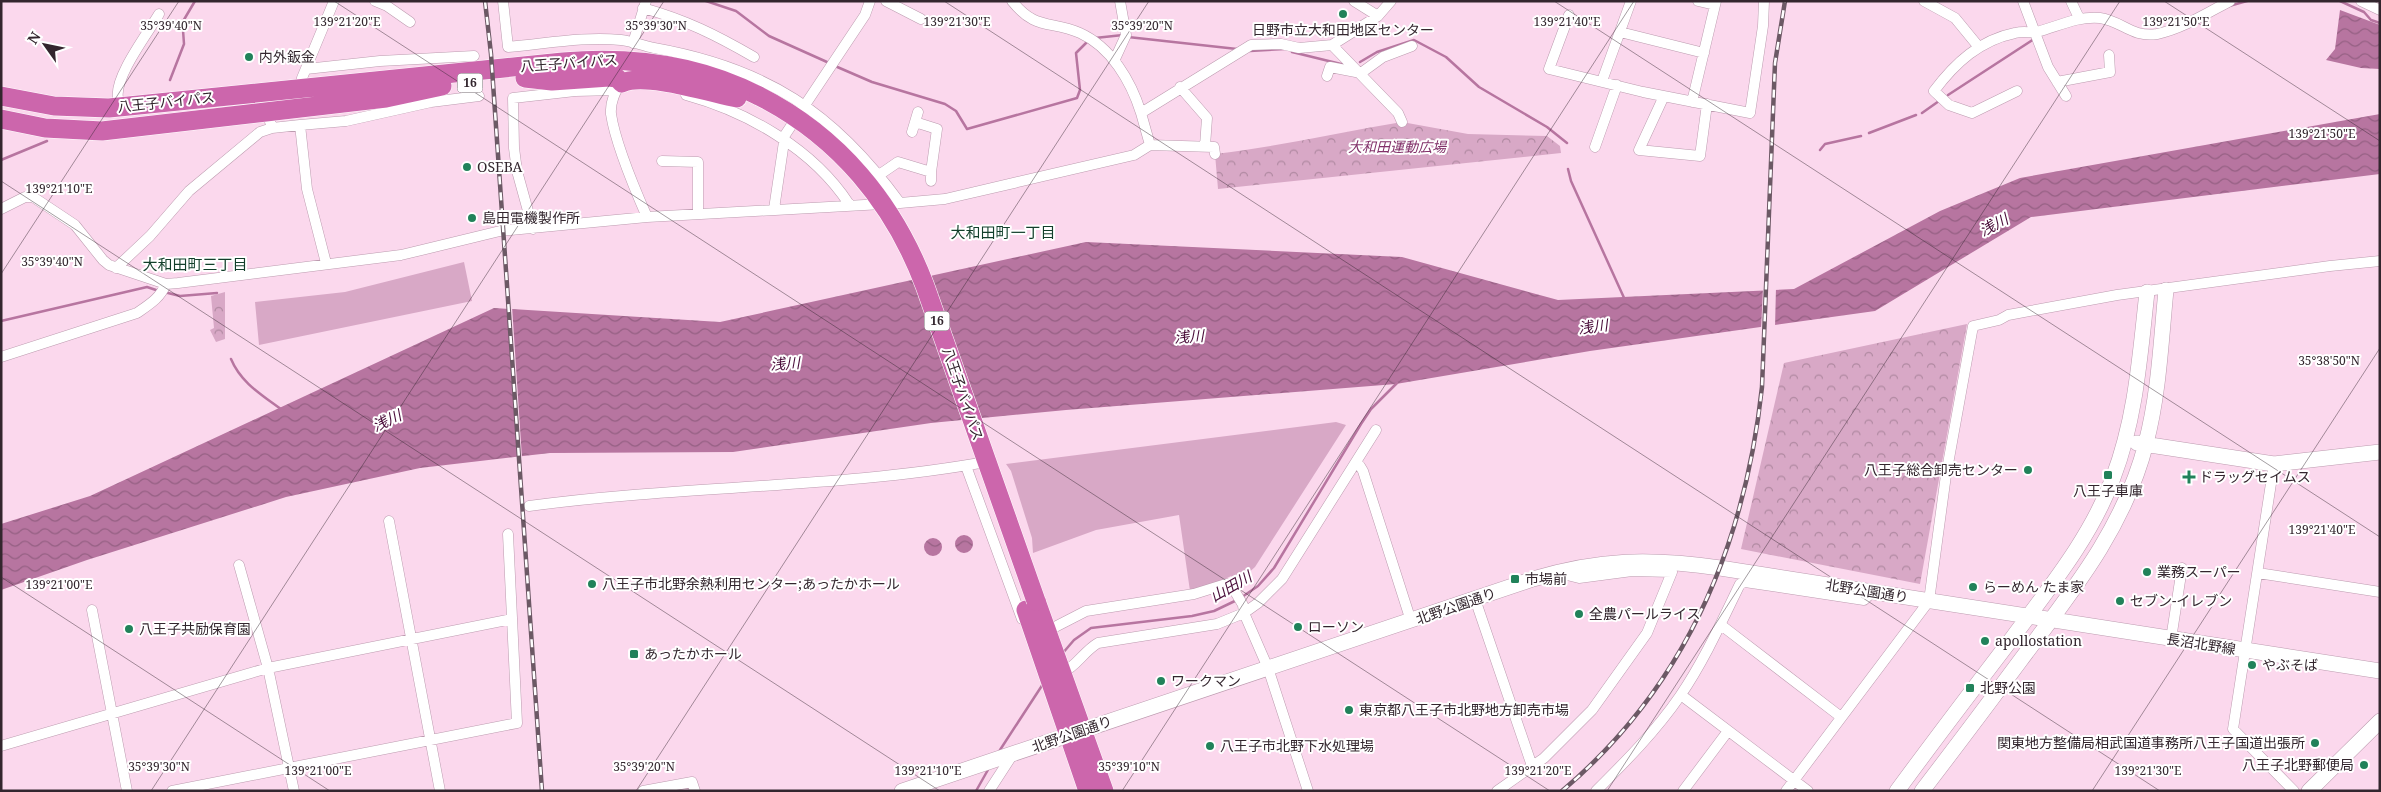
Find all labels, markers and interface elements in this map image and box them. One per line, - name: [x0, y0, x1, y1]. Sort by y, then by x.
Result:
- marker: 日野市立大和田地区センター: [1337, 8, 1349, 20]
- text: 139°21'20"E: [314, 13, 380, 30]
- text: 139°21'30"E: [924, 13, 990, 30]
- text: 139°21'40"E: [1534, 13, 1600, 30]
- text: 139°21'50"E: [2143, 13, 2209, 30]
- text: 35°39'40"N: [140, 17, 202, 34]
- text: 35°39'30"N: [625, 17, 687, 34]
- text: 35°39'20"N: [1111, 17, 1173, 34]
- north arrow: [20, 20, 70, 70]
- place label: 日野市立大和田地区センター: [1252, 20, 1434, 39]
- text: N: [23, 28, 45, 47]
- place label: 内外鈑金: [259, 47, 315, 66]
- street label: 八王子バイパス: [520, 50, 618, 75]
- marker: 内外鈑金: [243, 51, 255, 63]
- road number: 16: [458, 74, 482, 92]
- street label: 八王子バイパス: [116, 87, 216, 116]
- text: 139°21'50"E: [2289, 125, 2355, 142]
- park label: 大和田運動広場: [1348, 137, 1448, 156]
- place label: OSEBA: [477, 157, 523, 176]
- marker: OSEBA: [461, 161, 473, 173]
- text: 139°21'10"E: [26, 180, 92, 197]
- water label: 浅川: [1976, 207, 2013, 240]
- place label: 島田電機製作所: [482, 208, 580, 227]
- marker: 島田電機製作所: [466, 212, 478, 224]
- district label: 大和田町一丁目: [950, 222, 1056, 242]
- text: 35°39'40"N: [21, 253, 83, 270]
- district label: 大和田町三丁目: [142, 254, 248, 274]
- road number: 16: [924, 312, 950, 331]
- water label: 浅川: [1577, 314, 1611, 338]
- water label: 浅川: [1173, 325, 1207, 347]
- street label: 八王子バイパス: [939, 345, 988, 443]
- water label: 浅川: [769, 352, 803, 374]
- text: 35°38'50"N: [2298, 352, 2360, 369]
- water label: 浅川: [369, 404, 406, 435]
- place label: 八王子総合卸売センター: [1864, 460, 2018, 479]
- marker: 八王子総合卸売センター: [2022, 464, 2034, 476]
- place label: ドラッグセイムス: [2199, 467, 2311, 486]
- marker: 八王子車庫: [2102, 469, 2114, 481]
- marker: ドラッグセイムス: [2183, 471, 2195, 483]
- place label: 八王子車庫: [2073, 481, 2143, 500]
- text: 139°21'40"E: [2289, 521, 2355, 538]
- place label: 業務スーパー: [2157, 562, 2241, 581]
- water label: 山田川: [1206, 565, 1257, 606]
- marker: 業務スーパー: [2141, 566, 2153, 578]
- place label: 市場前: [1525, 569, 1567, 588]
- marker: 市場前: [1509, 573, 1521, 585]
- place label: 八王子市北野余熱利用センター;あったかホール: [602, 574, 900, 593]
- street label: 北野公園通り: [1824, 575, 1910, 606]
- text: 139°21'00"E: [26, 576, 92, 593]
- place label: らーめん たま家: [1983, 577, 2084, 596]
- marker: 八王子市北野余熱利用センター;あったかホール: [586, 578, 598, 590]
- marker: らーめん たま家: [1967, 581, 1979, 593]
- street label: 北野公園通り: [1413, 583, 1499, 628]
- place label: セブン-イレブン: [2130, 591, 2232, 610]
- marker: セブン-イレブン: [2114, 595, 2126, 607]
- place label: 全農パールライス: [1589, 604, 1701, 623]
- marker: 全農パールライス: [1573, 608, 1585, 620]
- place label: ローソン: [1308, 617, 1364, 636]
- place label: 八王子共励保育園: [139, 619, 251, 638]
- marker: ローソン: [1292, 621, 1304, 633]
- marker: 八王子共励保育園: [123, 623, 135, 635]
- street label: 長沼北野線: [2165, 629, 2237, 658]
- place label: apollostation: [1995, 631, 2082, 650]
- marker: apollostation: [1979, 635, 1991, 647]
- place label: あったかホール: [644, 644, 742, 663]
- marker: あったかホール: [628, 648, 640, 660]
- place label: やぶそば: [2262, 655, 2318, 674]
- marker: やぶそば: [2246, 659, 2258, 671]
- place label: ワークマン: [1171, 671, 1241, 690]
- marker: ワークマン: [1155, 675, 1167, 687]
- place label: 北野公園: [1980, 678, 2036, 697]
- marker: 北野公園: [1964, 682, 1976, 694]
- place label: 東京都八王子市北野地方卸売市場: [1359, 700, 1569, 719]
- marker: 東京都八王子市北野地方卸売市場: [1343, 704, 1355, 716]
- street label: 北野公園通り: [1029, 711, 1115, 756]
- place label: 関東地方整備局相武国道事務所八王子国道出張所: [1997, 733, 2305, 752]
- place label: 八王子市北野下水処理場: [1220, 736, 1374, 755]
- marker: 関東地方整備局相武国道事務所八王子国道出張所: [2309, 737, 2321, 749]
- marker: 八王子市北野下水処理場: [1204, 740, 1216, 752]
- place label: 八王子北野郵便局: [2242, 755, 2354, 774]
- text: 35°39'30"N: [128, 758, 190, 775]
- text: 35°39'20"N: [613, 758, 675, 775]
- text: 35°39'10"N: [1098, 758, 1160, 775]
- marker: 八王子北野郵便局: [2358, 759, 2370, 771]
- text: 139°21'00"E: [285, 762, 351, 779]
- text: 139°21'10"E: [895, 762, 961, 779]
- text: 139°21'20"E: [1505, 762, 1571, 779]
- text: 139°21'30"E: [2115, 762, 2181, 779]

